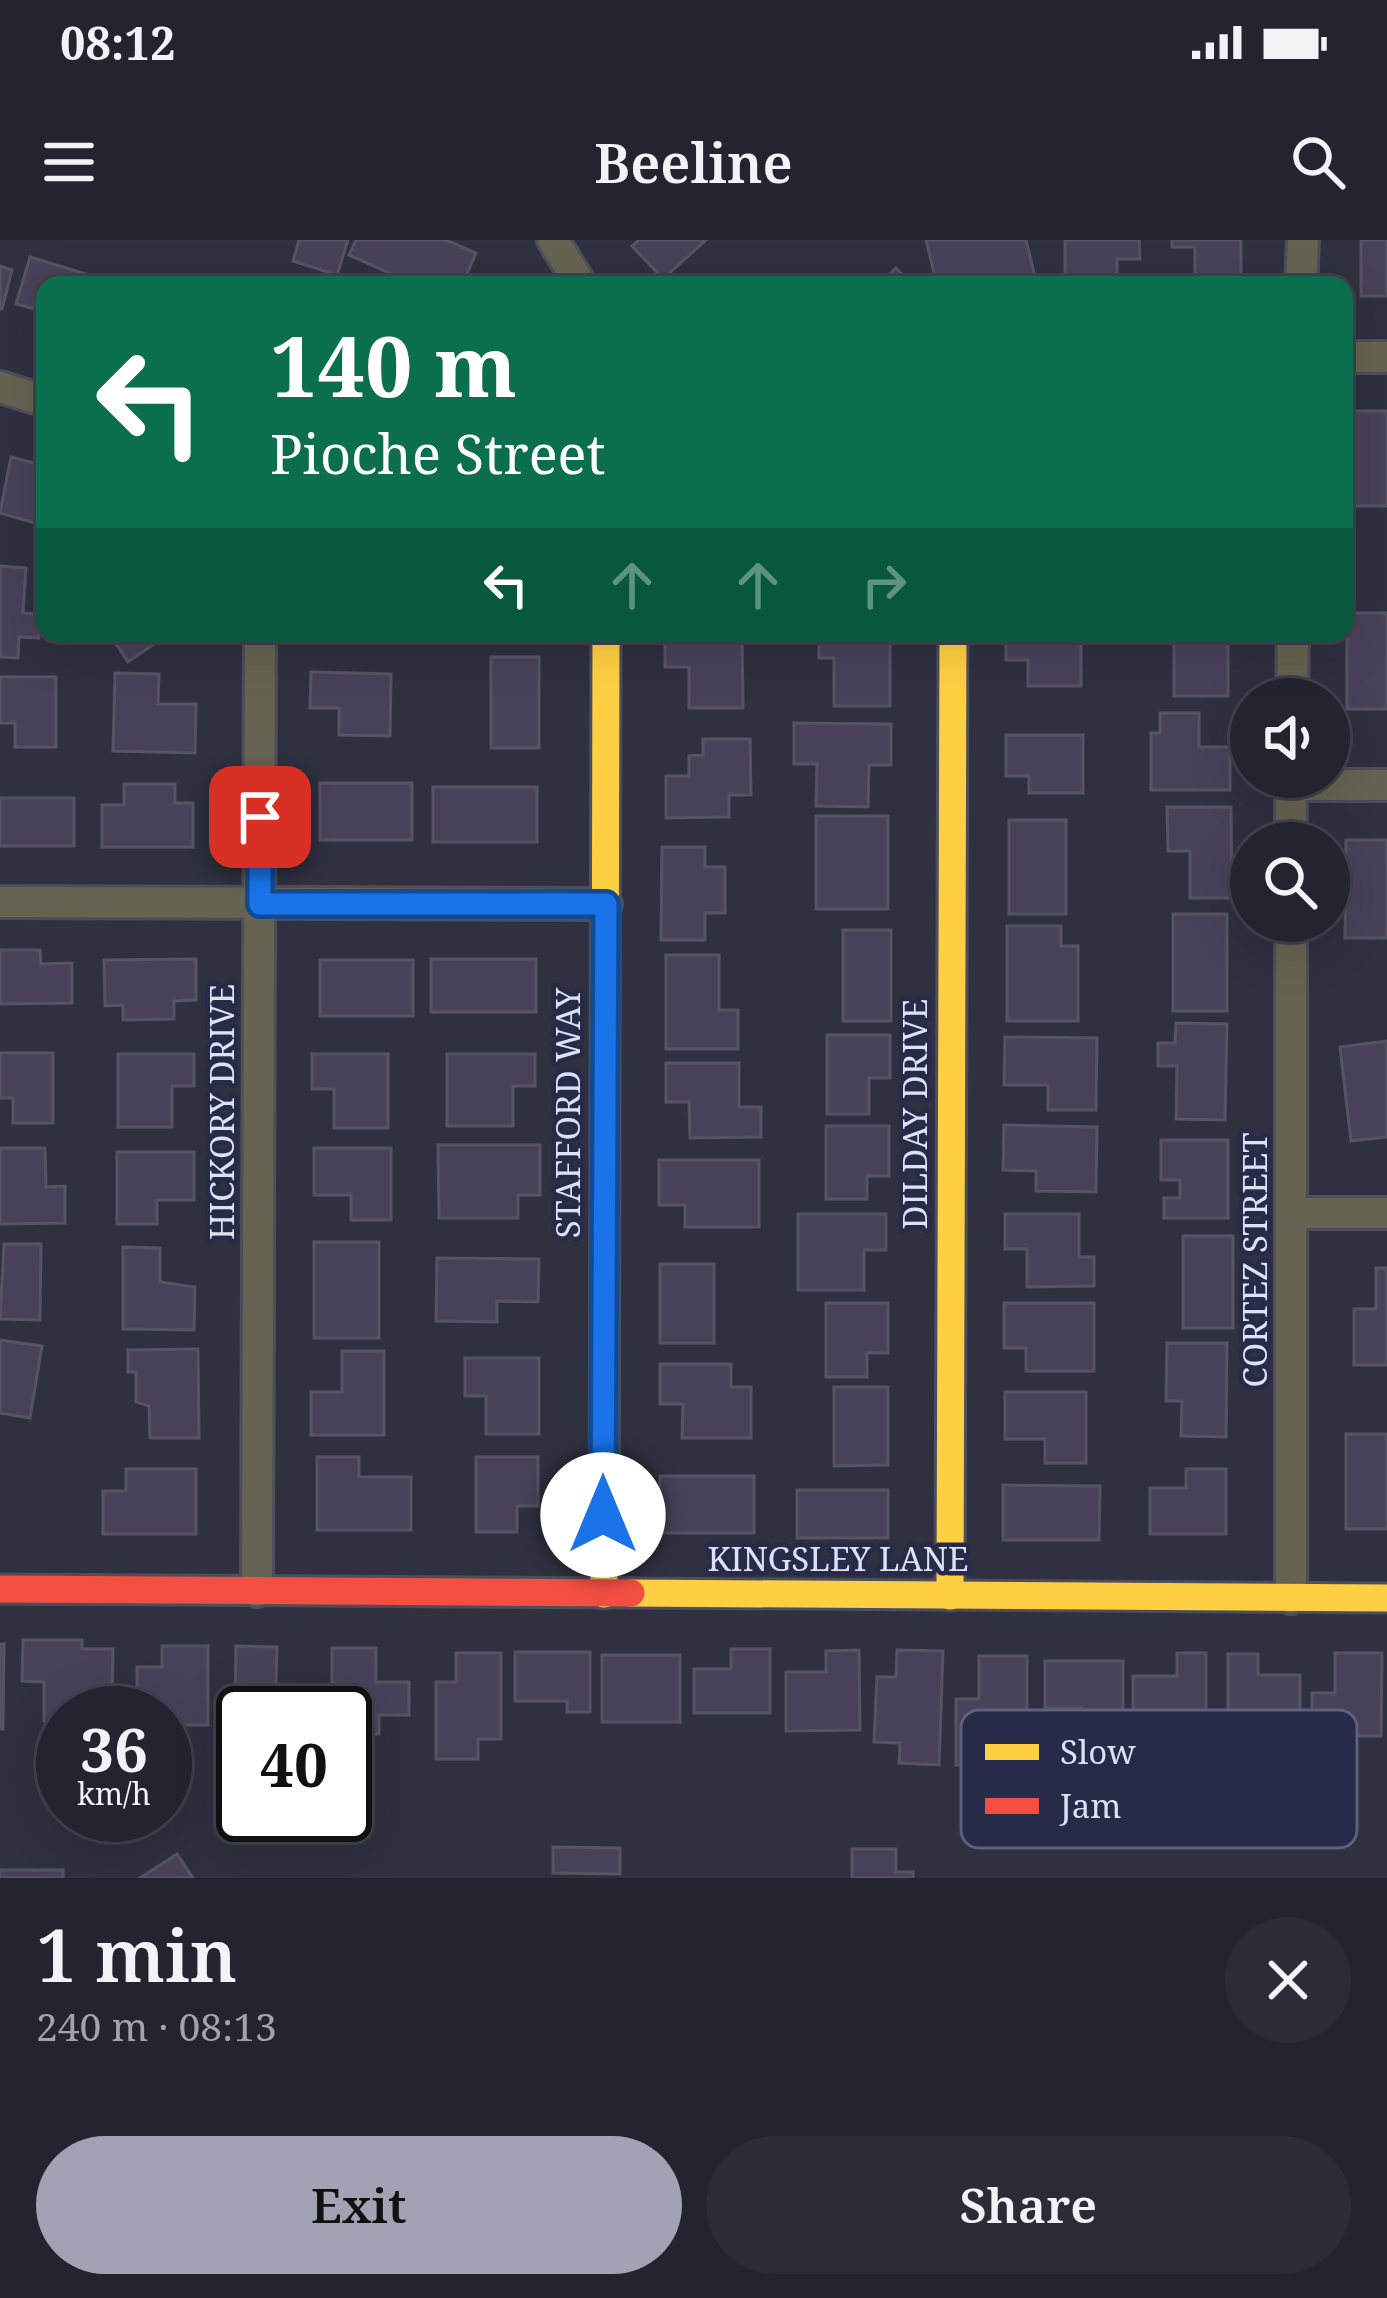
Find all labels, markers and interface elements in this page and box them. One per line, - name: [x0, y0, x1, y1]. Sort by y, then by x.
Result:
- text: 08:12: [60, 12, 175, 73]
- text: Beeline: [594, 125, 793, 199]
- icon: menu: [36, 129, 102, 195]
- icon: search: [1285, 129, 1351, 195]
- text: 140 m: [270, 307, 517, 422]
- icon: left: [72, 324, 228, 480]
- text: Pioche Street: [270, 416, 605, 490]
- icon: left: [473, 552, 539, 618]
- icon: ahead: [599, 552, 665, 618]
- icon: ahead: [725, 552, 791, 618]
- icon: right: [851, 552, 917, 618]
- map controls: [1230, 678, 1350, 942]
- button: sound: [1230, 678, 1350, 798]
- pin: [209, 766, 311, 868]
- icon: arrive: [227, 784, 293, 850]
- button: search: [1230, 822, 1350, 942]
- street label: HICKORY DRIVE: [199, 984, 244, 1240]
- street label: STAFFORD WAY: [545, 987, 590, 1238]
- street label: DILDAY DRIVE: [892, 999, 937, 1229]
- street label: CORTEZ STREET: [1232, 1132, 1277, 1388]
- position arrow: [540, 1452, 666, 1578]
- street label: KINGSLEY LANE: [707, 1536, 969, 1581]
- speed limit sign: 40: [216, 1686, 372, 1842]
- text: 36: [80, 1708, 148, 1790]
- legend: [961, 1710, 1357, 1848]
- text: Slow: [1060, 1729, 1136, 1774]
- text: km/h: [77, 1773, 151, 1814]
- text: Jam: [1059, 1783, 1122, 1828]
- text: 1 min: [36, 1905, 237, 2003]
- button: close: [1225, 1917, 1351, 2043]
- text: 240 m · 08:13: [36, 1999, 277, 2052]
- button: Exit: [36, 2136, 682, 2274]
- button: Share: [706, 2136, 1351, 2274]

